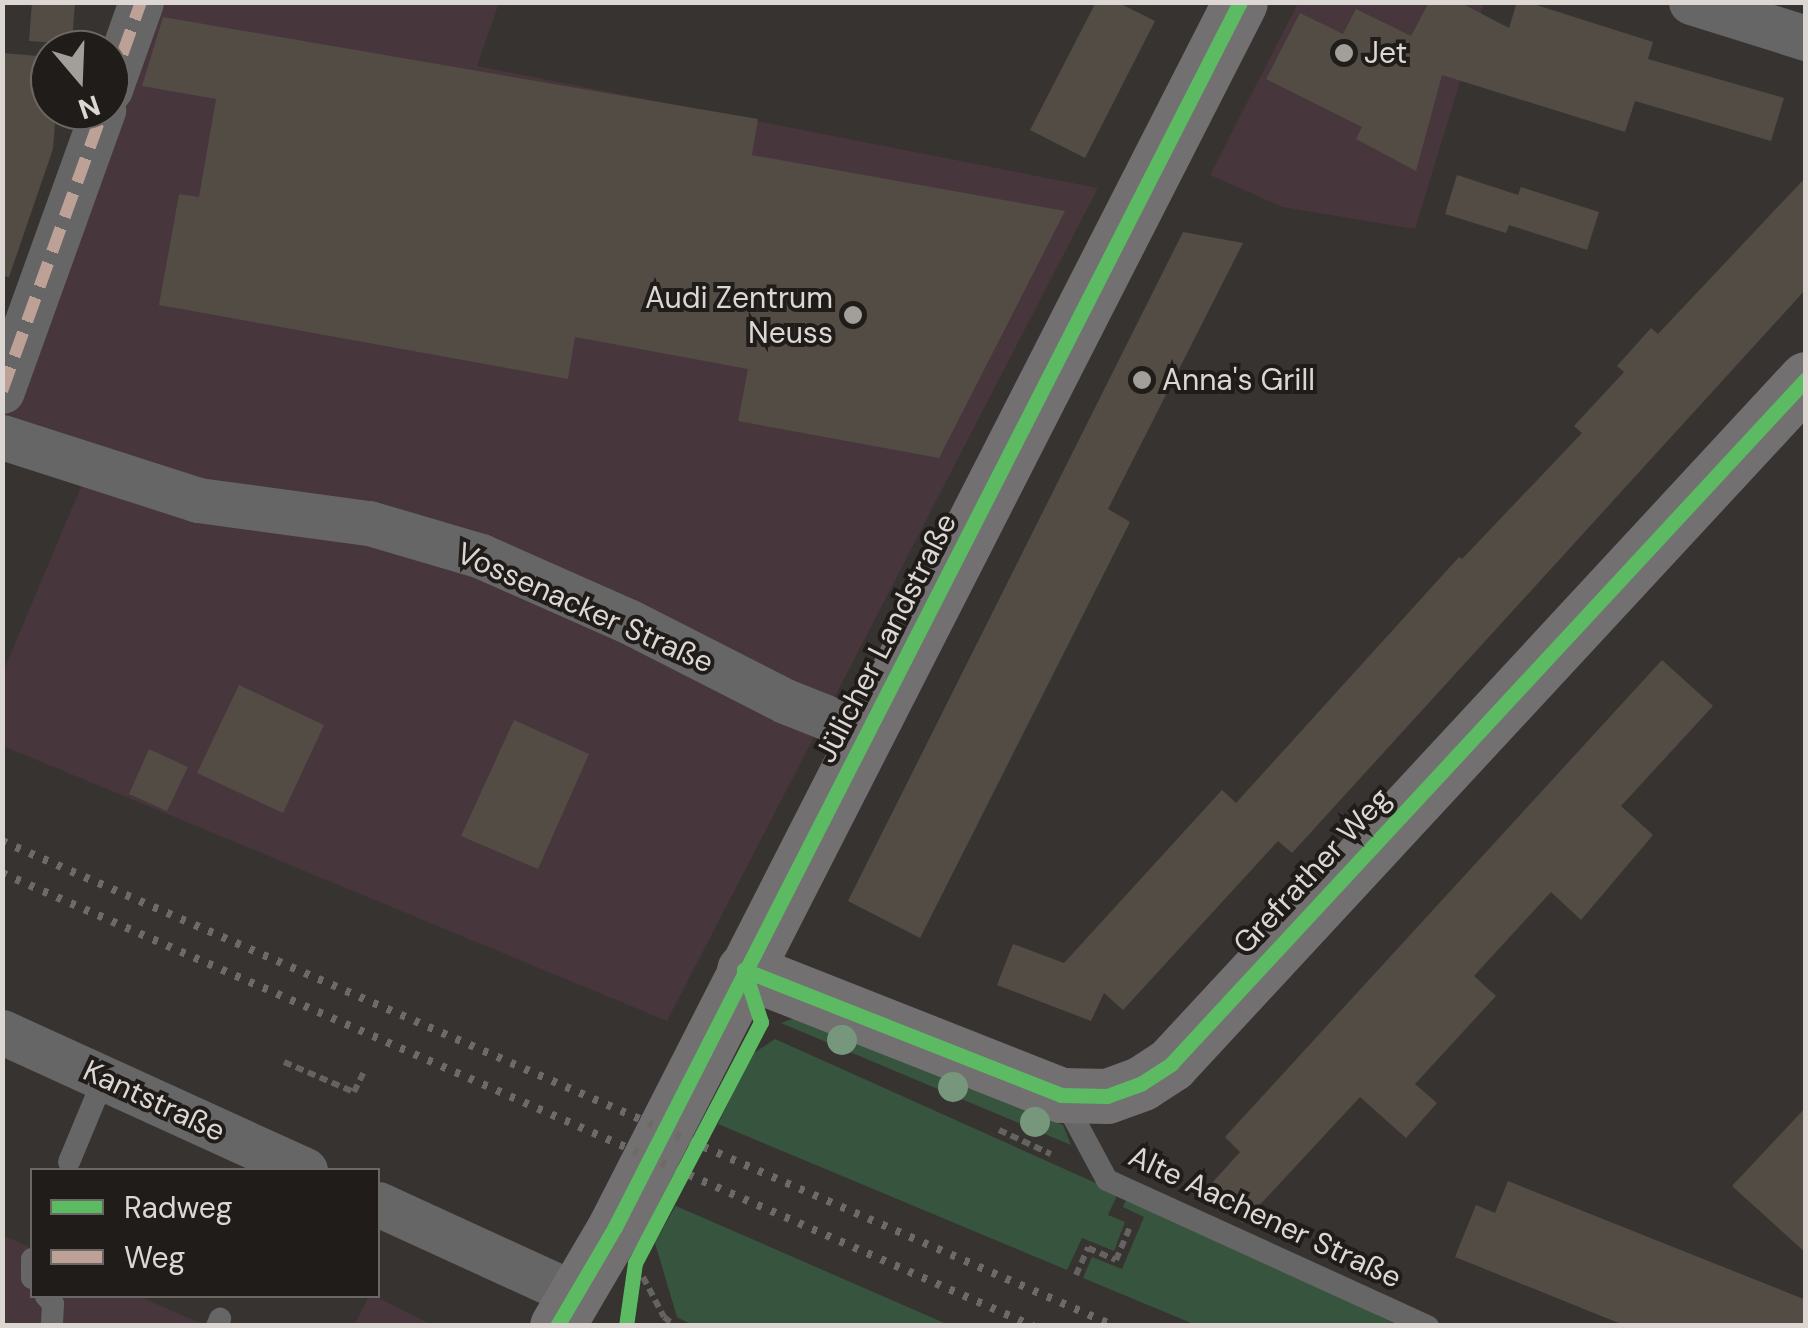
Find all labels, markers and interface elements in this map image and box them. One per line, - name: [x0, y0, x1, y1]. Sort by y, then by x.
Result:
- north arrow: [30, 30, 130, 130]
- place label: Jet: [1364, 35, 1407, 71]
- marker: Jet: [1333, 42, 1355, 64]
- text: N: [74, 86, 105, 128]
- place label: Audi Zentrum Neuss: [645, 280, 833, 350]
- marker: Audi Zentrum Neuss: [842, 304, 864, 326]
- place label: Anna's Grill: [1162, 362, 1315, 398]
- marker: Anna's Grill: [1131, 369, 1153, 391]
- street label: Jülicher Landstraße: [808, 507, 964, 769]
- street label: Vossenacker Straße: [451, 535, 719, 681]
- street label: Grefrather Weg: [1226, 781, 1398, 961]
- street label: Kantstraße: [77, 1053, 231, 1149]
- street label: Alte Aachener Straße: [1123, 1138, 1407, 1296]
- legend: [30, 1168, 380, 1298]
- text: Radweg: [124, 1188, 233, 1227]
- text: Weg: [124, 1238, 185, 1277]

